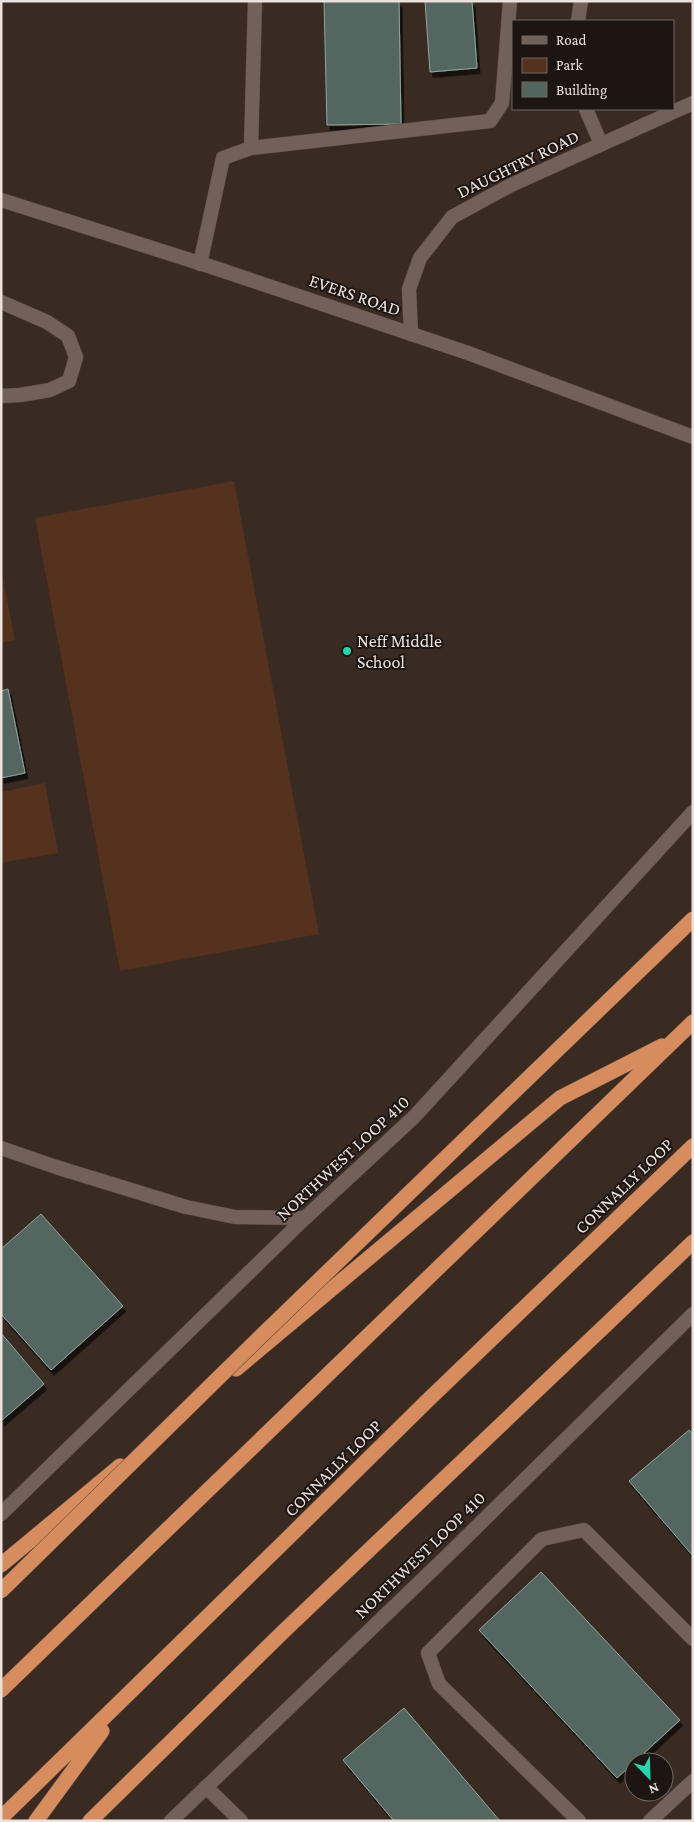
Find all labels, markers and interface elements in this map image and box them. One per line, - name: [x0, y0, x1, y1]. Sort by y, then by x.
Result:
- legend: [512, 20, 674, 110]
- text: Road: [556, 32, 587, 48]
- text: Park: [556, 57, 583, 73]
- text: Building: [556, 82, 607, 99]
- street label: DAUGHTRY ROAD: [454, 126, 582, 202]
- street label: EVERS ROAD: [307, 270, 403, 320]
- place label: Neff Middle School: [357, 631, 442, 672]
- marker: Neff Middle School: [341, 645, 353, 657]
- street label: NORTHWEST LOOP 410: [273, 1091, 413, 1225]
- street label: CONNALLY LOOP: [571, 1134, 677, 1238]
- street label: CONNALLY LOOP: [281, 1416, 385, 1520]
- street label: NORTHWEST LOOP 410: [351, 1487, 489, 1623]
- north arrow: [624, 1752, 674, 1802]
- text: N: [646, 1780, 662, 1798]

